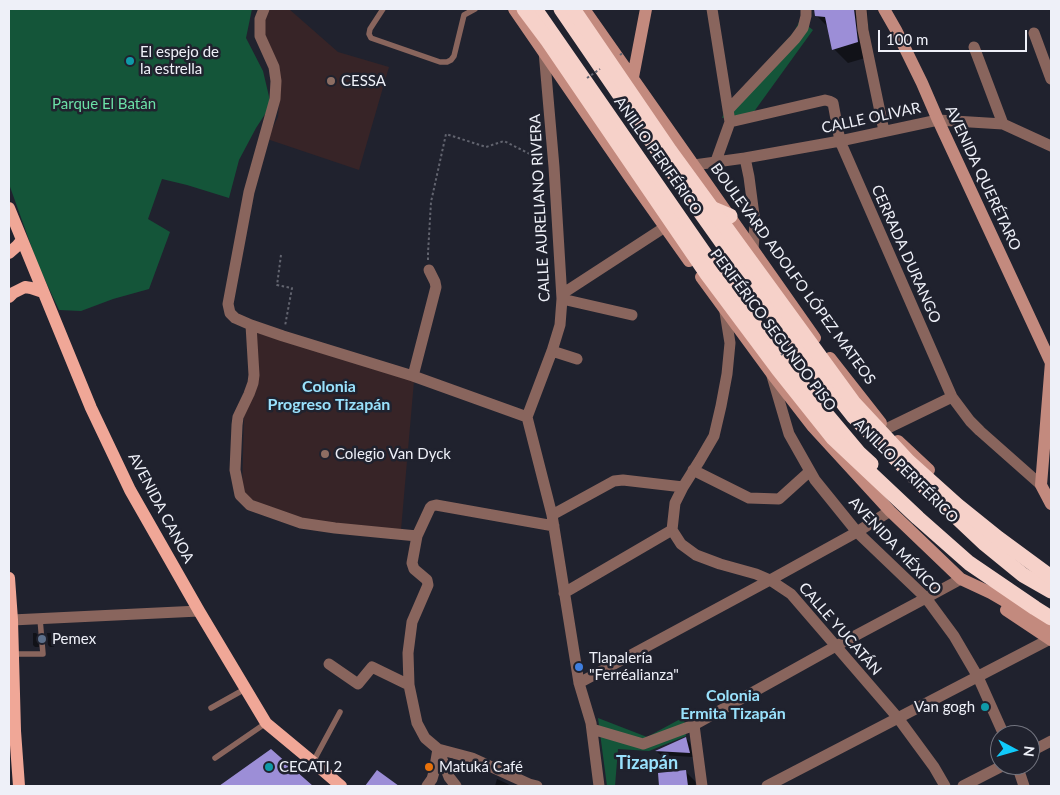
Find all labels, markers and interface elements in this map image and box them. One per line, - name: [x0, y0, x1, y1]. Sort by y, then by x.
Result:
- scale bar: [880, 20, 1029, 52]
- text: 100 m: [886, 30, 928, 48]
- place label: El espejo de la estrella: [140, 43, 219, 78]
- marker: El espejo de la estrella: [124, 55, 136, 67]
- place label: CESSA: [341, 72, 386, 90]
- marker: CESSA: [325, 75, 337, 87]
- street label: ANILLO PERIFÉRICO: [610, 93, 706, 219]
- park label: Parque El Batán: [52, 95, 156, 113]
- street label: CALLE OLIVAR: [820, 99, 922, 137]
- street label: AVENIDA QUERÉTARO: [941, 103, 1025, 253]
- street label: CALLE AURELIANO RIVERA: [526, 113, 554, 303]
- street label: BOULEVARD ADOLFO LÓPEZ MATEOS: [707, 160, 879, 388]
- street label: CERRADA DURANGO: [867, 182, 945, 326]
- street label: PERIFÉRICO SEGUNDO PISO: [706, 245, 840, 415]
- district label: Colonia Progreso Tizapán: [268, 377, 390, 415]
- street label: ANILLO PERIFÉRICO: [850, 415, 962, 527]
- place label: Colegio Van Dyck: [335, 445, 451, 463]
- marker: Colegio Van Dyck: [319, 448, 331, 460]
- street label: AVENIDA CANOA: [124, 450, 198, 566]
- street label: AVENIDA MÉXICO: [845, 493, 945, 599]
- street label: CALLE YUCATÁN: [795, 579, 885, 679]
- place label: Pemex: [52, 630, 96, 648]
- marker: Pemex: [36, 633, 48, 645]
- place label: Tlapalería "Ferréalianza": [589, 649, 679, 684]
- marker: Tlapalería "Ferréalianza": [573, 661, 585, 673]
- district label: Colonia Ermita Tizapán: [680, 686, 786, 724]
- place label: Van gogh: [914, 698, 975, 716]
- marker: Van gogh: [979, 701, 991, 713]
- north arrow: [990, 725, 1040, 775]
- text: N: [1020, 745, 1038, 758]
- district label: Tizapán: [616, 752, 678, 774]
- place label: CECATI 2: [279, 758, 342, 776]
- place label: Matuká Café: [439, 758, 523, 776]
- marker: CECATI 2: [263, 761, 275, 773]
- marker: Matuká Café: [423, 761, 435, 773]

